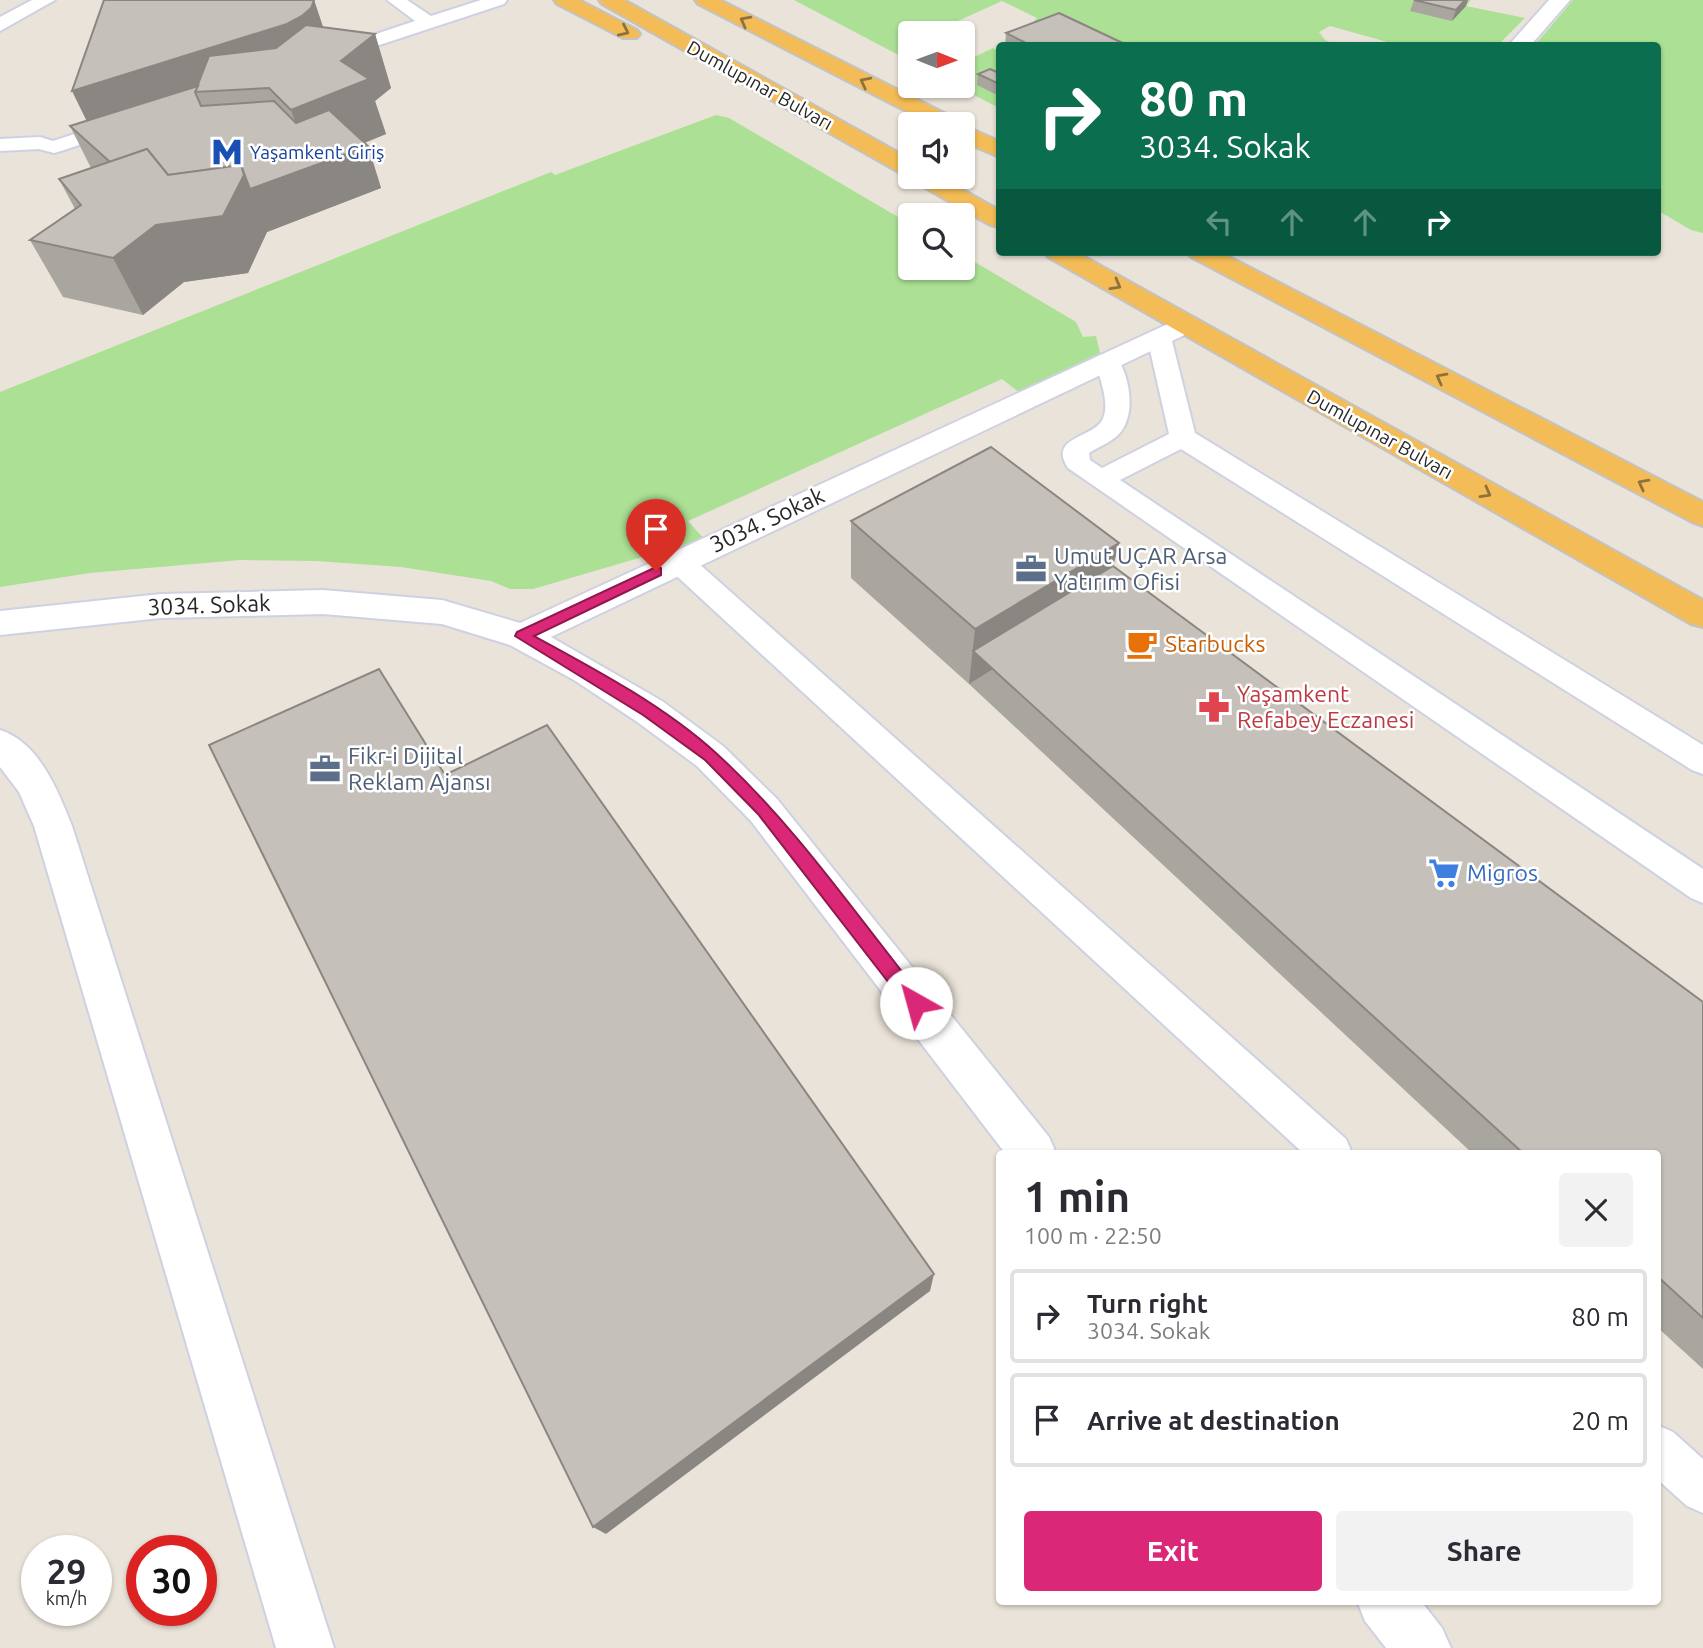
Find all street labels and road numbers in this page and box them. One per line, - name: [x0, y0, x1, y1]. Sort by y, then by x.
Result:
- street label: Dumlupınar Bulvarı: [683, 36, 837, 134]
- street label: Dumlupınar Bulvarı: [1303, 385, 1457, 483]
- street label: 3034. Sokak: [706, 482, 828, 557]
- street label: 3034. Sokak: [147, 590, 271, 619]

